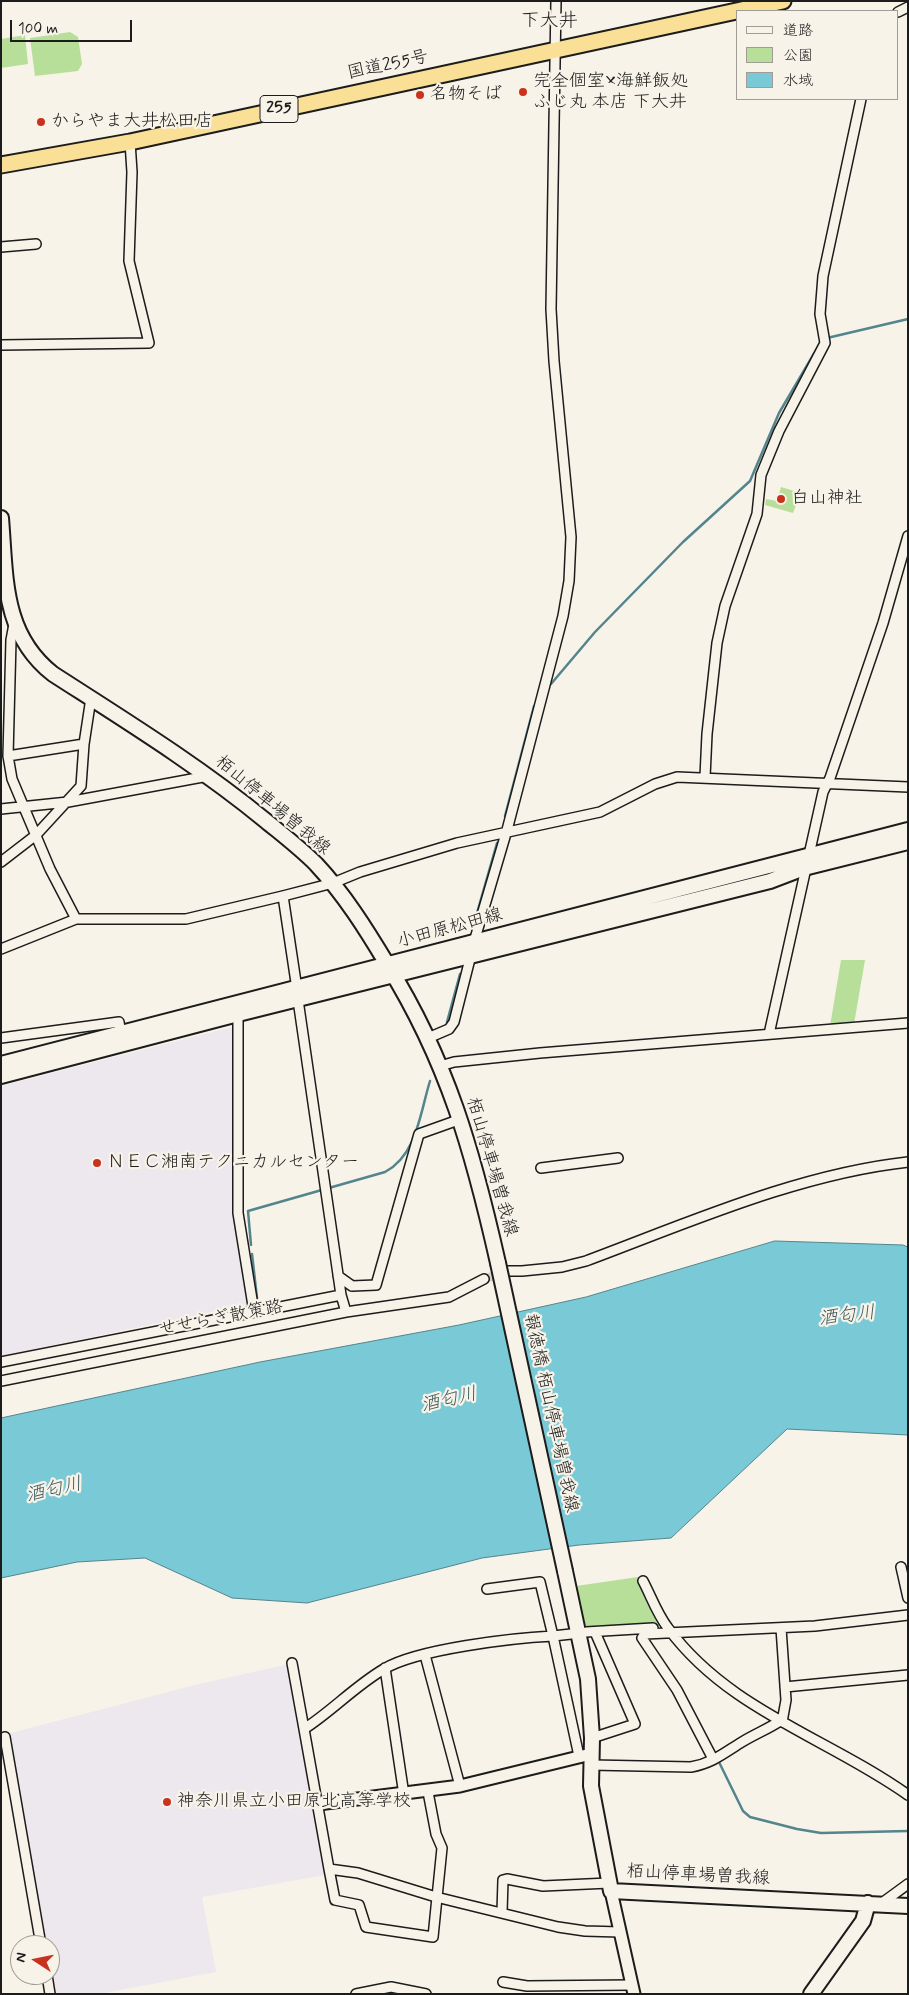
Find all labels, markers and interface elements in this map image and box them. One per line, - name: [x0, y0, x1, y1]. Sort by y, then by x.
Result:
- scale bar: [12, 10, 135, 42]
- legend: [736, 10, 899, 100]
- district label: 下大井: [521, 11, 577, 33]
- text: 100 m: [18, 19, 58, 39]
- text: 道路: [783, 21, 813, 41]
- text: 公園: [783, 46, 813, 66]
- street label: 国道255号: [345, 47, 431, 85]
- place label: 完全個室×海鮮飯処 ふじ丸 本店 下大井: [533, 71, 688, 114]
- text: 水域: [783, 71, 813, 91]
- place label: 名物そば: [430, 84, 502, 106]
- marker: 完全個室×海鮮飯処 ふじ丸 本店 下大井: [517, 86, 529, 98]
- marker: 名物そば: [414, 89, 426, 101]
- road number: 255: [260, 96, 298, 122]
- place label: からやま大井松田店: [51, 111, 213, 133]
- marker: からやま大井松田店: [35, 116, 47, 128]
- place label: 白山神社: [791, 488, 863, 510]
- marker: 白山神社: [775, 493, 787, 505]
- street label: 栢山停車場曽我線: [210, 751, 334, 861]
- street label: 小田原松田線: [395, 905, 505, 953]
- street label: 栢山停車場曽我線: [461, 1095, 521, 1239]
- place label: ＮＥＣ湘南テクニカルセンター: [107, 1152, 359, 1174]
- marker: ＮＥＣ湘南テクニカルセンター: [91, 1157, 103, 1169]
- street label: せせらぎ散策路: [157, 1296, 285, 1342]
- water label: 酒匂川: [817, 1302, 877, 1332]
- street label: 報徳橋 栢山停車場曽我線: [518, 1312, 582, 1514]
- water label: 酒匂川: [419, 1383, 479, 1419]
- water label: 酒匂川: [24, 1473, 84, 1509]
- place label: 神奈川県立小田原北高等学校: [177, 1791, 411, 1813]
- marker: 神奈川県立小田原北高等学校: [161, 1796, 173, 1808]
- street label: 栢山停車場曽我線: [626, 1861, 770, 1891]
- north arrow: [10, 1935, 60, 1985]
- text: N: [12, 1951, 31, 1964]

